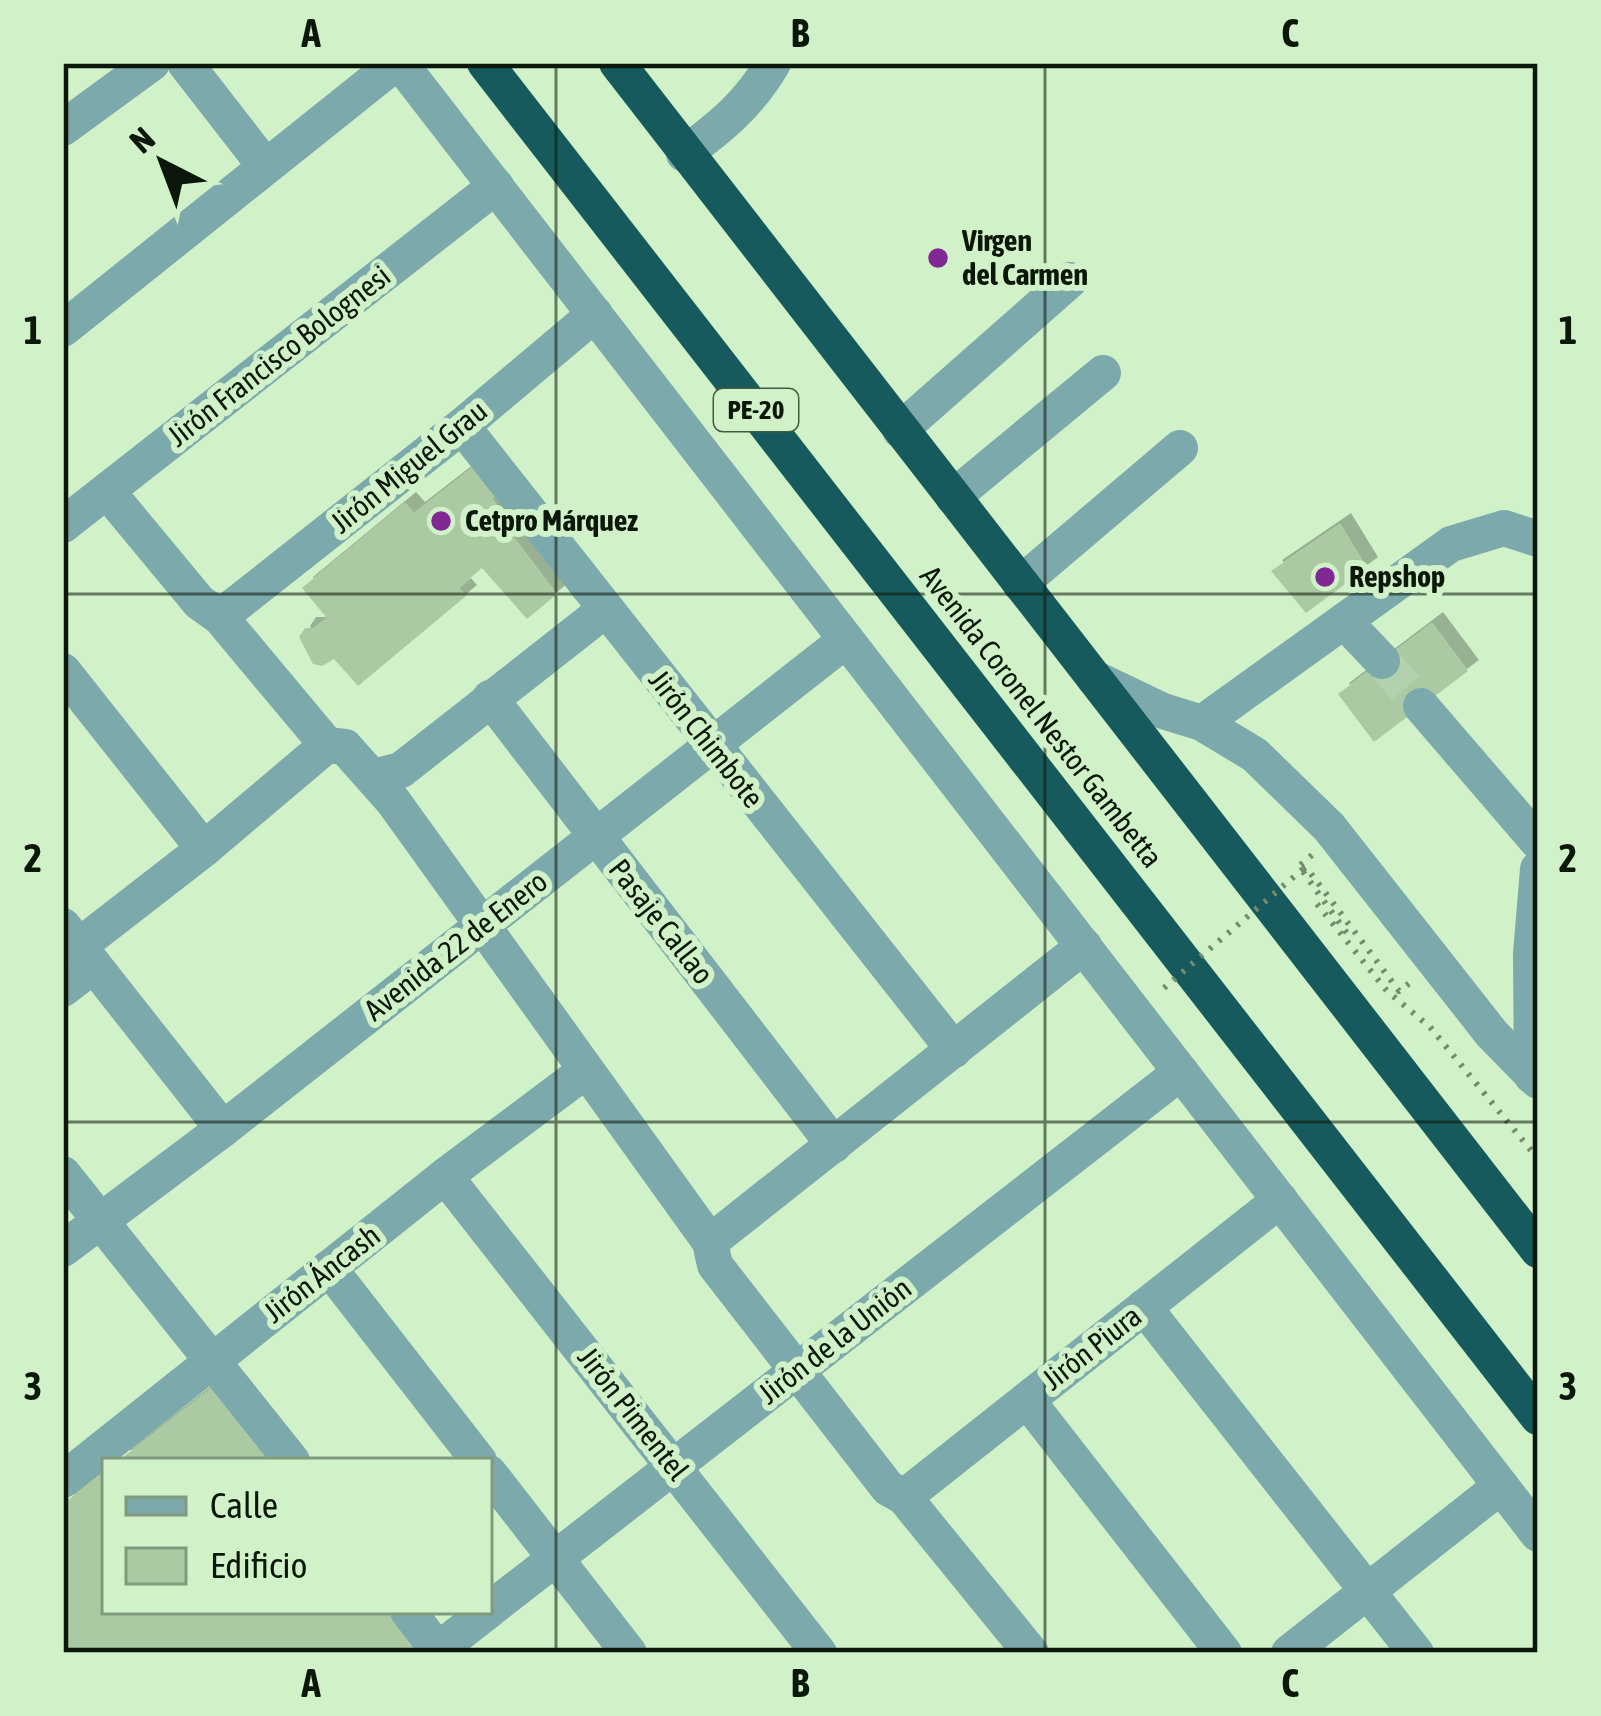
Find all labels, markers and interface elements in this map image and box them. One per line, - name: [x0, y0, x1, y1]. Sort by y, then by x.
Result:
- text: A: [300, 11, 321, 55]
- text: B: [791, 11, 810, 55]
- text: C: [1281, 11, 1299, 55]
- north arrow: [102, 102, 222, 222]
- text: N: [122, 119, 162, 160]
- place label: Virgen del Carmen: [961, 223, 1088, 291]
- marker: Virgen del Carmen: [925, 245, 951, 271]
- street label: Jirón Francisco Bolognesi: [160, 258, 396, 453]
- text: 1: [24, 308, 42, 352]
- text: 1: [1559, 308, 1577, 352]
- road number: PE-20: [714, 389, 798, 431]
- street label: Jirón Miguel Grau: [324, 393, 493, 539]
- place label: Cetpro Márquez: [465, 503, 638, 537]
- marker: Cetpro Márquez: [428, 508, 454, 534]
- street label: Avenida Coronel Nestor Gambetta: [914, 559, 1170, 874]
- place label: Repshop: [1349, 559, 1445, 593]
- marker: Repshop: [1312, 564, 1338, 590]
- street label: Jirón Chimbote: [643, 663, 771, 814]
- text: 2: [24, 836, 42, 880]
- text: 2: [1559, 836, 1577, 880]
- street label: Pasaje Callao: [603, 852, 721, 990]
- street label: Avenida 22 de Enero: [357, 863, 553, 1027]
- street label: Jirón Áncash: [257, 1217, 386, 1329]
- street label: Jirón de la Unión: [751, 1270, 917, 1410]
- street label: Jirón Piura: [1035, 1298, 1147, 1396]
- street label: Jirón Pimentel: [572, 1340, 696, 1486]
- text: 3: [24, 1364, 42, 1408]
- text: 3: [1559, 1364, 1577, 1408]
- legend: [102, 1458, 492, 1614]
- text: Calle: [210, 1484, 278, 1526]
- text: Edificio: [210, 1544, 307, 1586]
- text: A: [300, 1661, 321, 1705]
- text: B: [791, 1661, 810, 1705]
- text: C: [1281, 1661, 1299, 1705]

